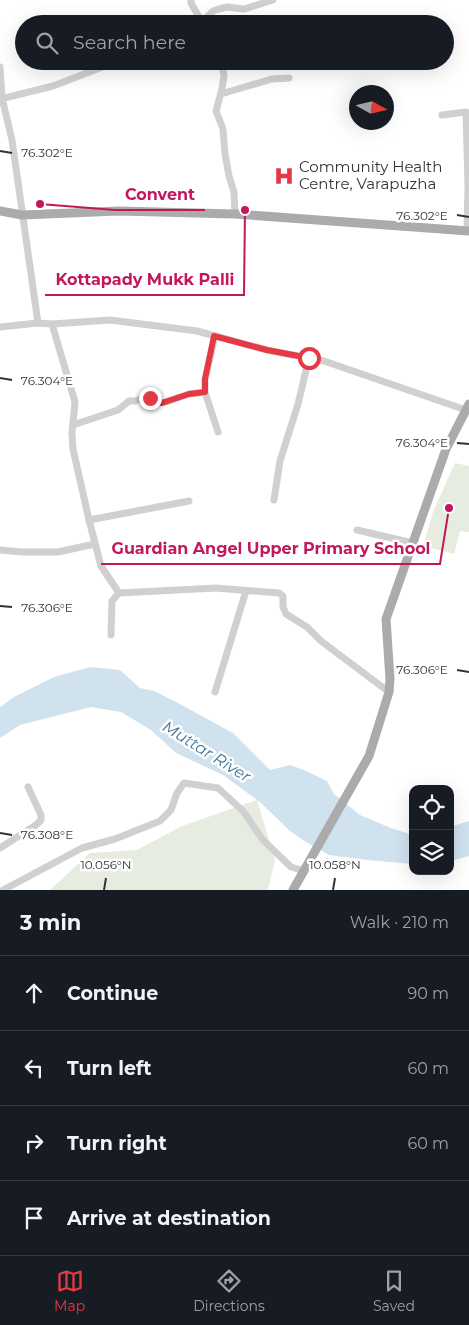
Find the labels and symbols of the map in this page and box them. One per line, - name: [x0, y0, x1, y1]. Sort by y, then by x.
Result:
- north arrow: [349, 85, 394, 130]
- text: 76.302°E: [21, 145, 73, 160]
- place label: Community Health Centre, Varapuzha: [299, 157, 442, 193]
- hospital icon: Community Health Centre, Varapuzha: [273, 165, 295, 187]
- callout: Convent: [115, 179, 205, 210]
- text: Convent: [125, 185, 195, 204]
- text: 76.302°E: [396, 208, 448, 223]
- callout: Kottapady Mukk Palli: [45, 264, 244, 295]
- text: Kottapady Mukk Palli: [56, 270, 234, 289]
- route start: [298, 347, 321, 370]
- text: 76.304°E: [21, 373, 73, 388]
- route end: [139, 387, 162, 410]
- text: 76.304°E: [396, 435, 448, 450]
- callout: Guardian Angel Upper Primary School: [101, 533, 440, 564]
- text: Guardian Angel Upper Primary School: [112, 539, 430, 558]
- text: 76.306°E: [21, 600, 73, 615]
- text: 76.306°E: [396, 662, 448, 677]
- water label: Muttar River: [159, 717, 255, 786]
- text: 76.308°E: [21, 827, 73, 842]
- text: 10.056°N: [80, 857, 132, 872]
- text: 10.058°N: [309, 857, 361, 872]

